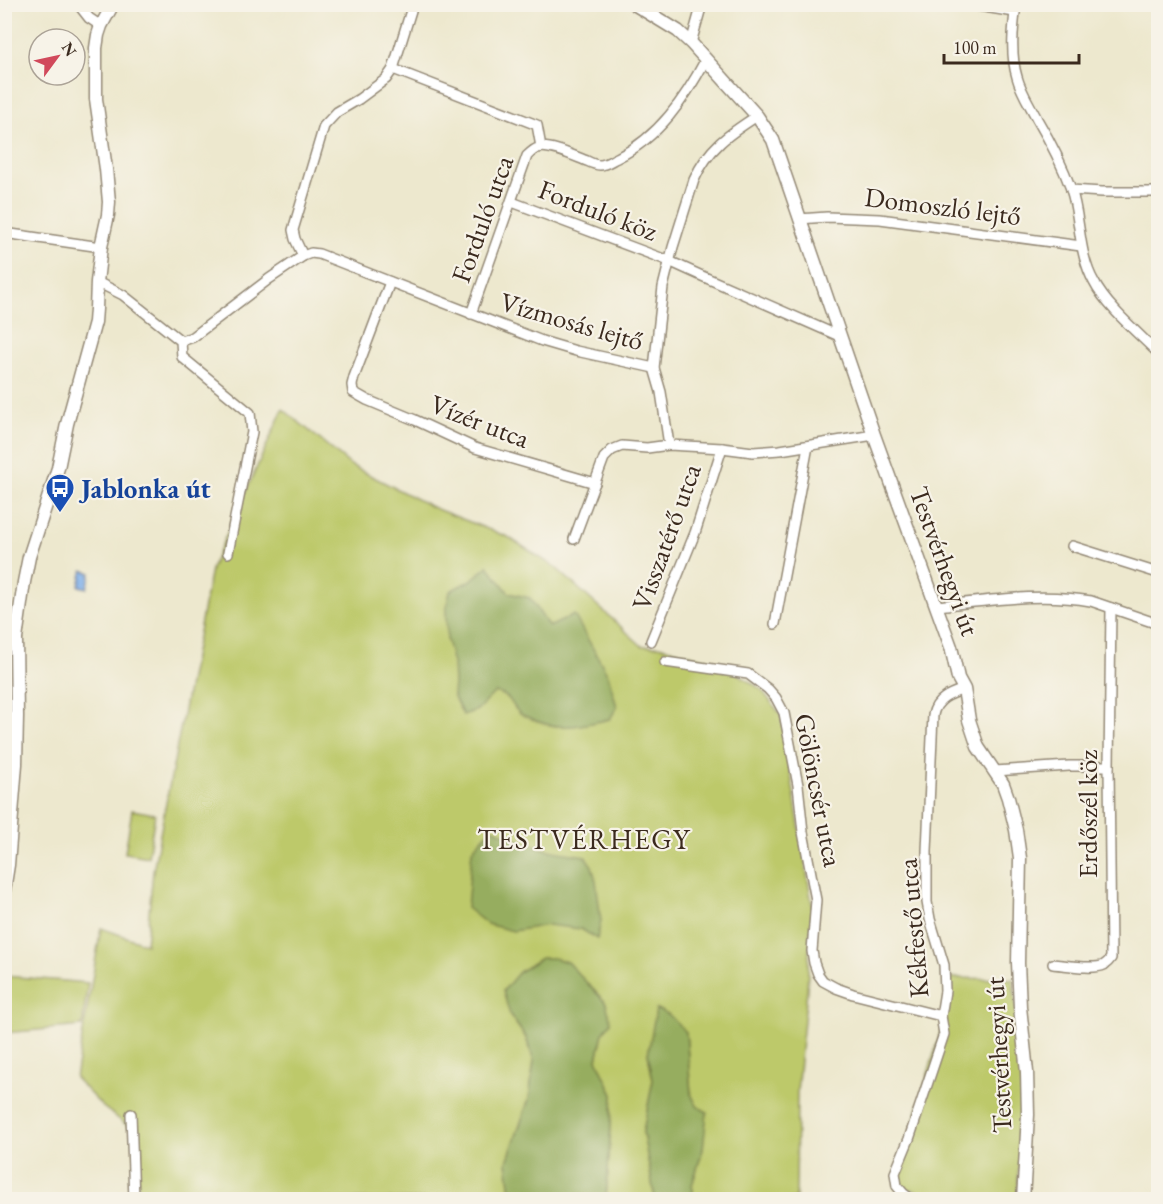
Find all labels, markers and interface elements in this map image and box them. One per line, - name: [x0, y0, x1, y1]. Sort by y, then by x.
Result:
- north arrow: [27, 27, 87, 87]
- scale bar: [944, 27, 1079, 65]
- text: 100 m: [953, 36, 997, 59]
- text: N: [57, 38, 82, 60]
- street label: Forduló utca: [443, 151, 521, 287]
- street label: Forduló köz: [534, 171, 663, 249]
- street label: Domoszló lejtő: [863, 179, 1023, 233]
- street label: Vízmosás lejtő: [496, 284, 648, 358]
- street label: Vízér utca: [425, 386, 535, 456]
- street label: Visszatérő utca: [623, 459, 709, 615]
- place label: Jablonka út: [78, 471, 211, 506]
- bus stop icon: Jablonka út: [44, 472, 76, 514]
- street label: Testvérhegyi út: [902, 482, 988, 641]
- street label: Gölöncsér utca: [787, 710, 851, 870]
- street label: Erdőszél köz: [1070, 749, 1105, 878]
- district label: TESTVÉRHEGY: [477, 821, 691, 857]
- street label: Kékfestő utca: [889, 856, 937, 999]
- street label: Testvérhegyi út: [976, 975, 1020, 1134]

